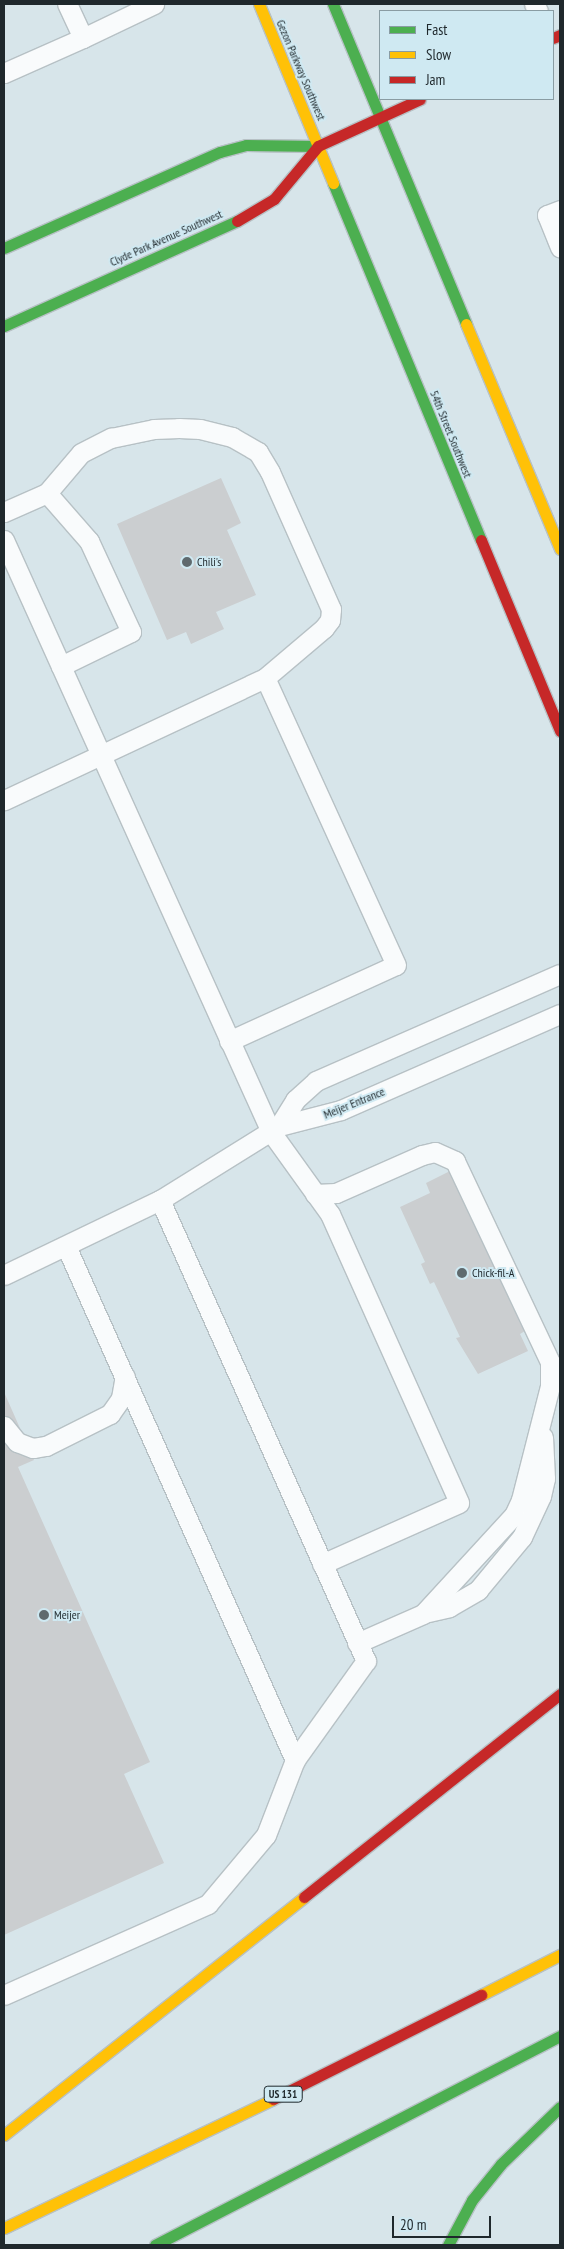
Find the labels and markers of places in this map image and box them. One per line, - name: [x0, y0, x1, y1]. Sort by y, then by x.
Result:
- place label: Chili's: [197, 555, 221, 569]
- marker: Chili's: [181, 556, 193, 568]
- place label: Chick-fil-A: [472, 1266, 515, 1280]
- marker: Chick-fil-A: [456, 1267, 468, 1279]
- place label: Meijer: [54, 1608, 80, 1622]
- marker: Meijer: [38, 1609, 50, 1621]

